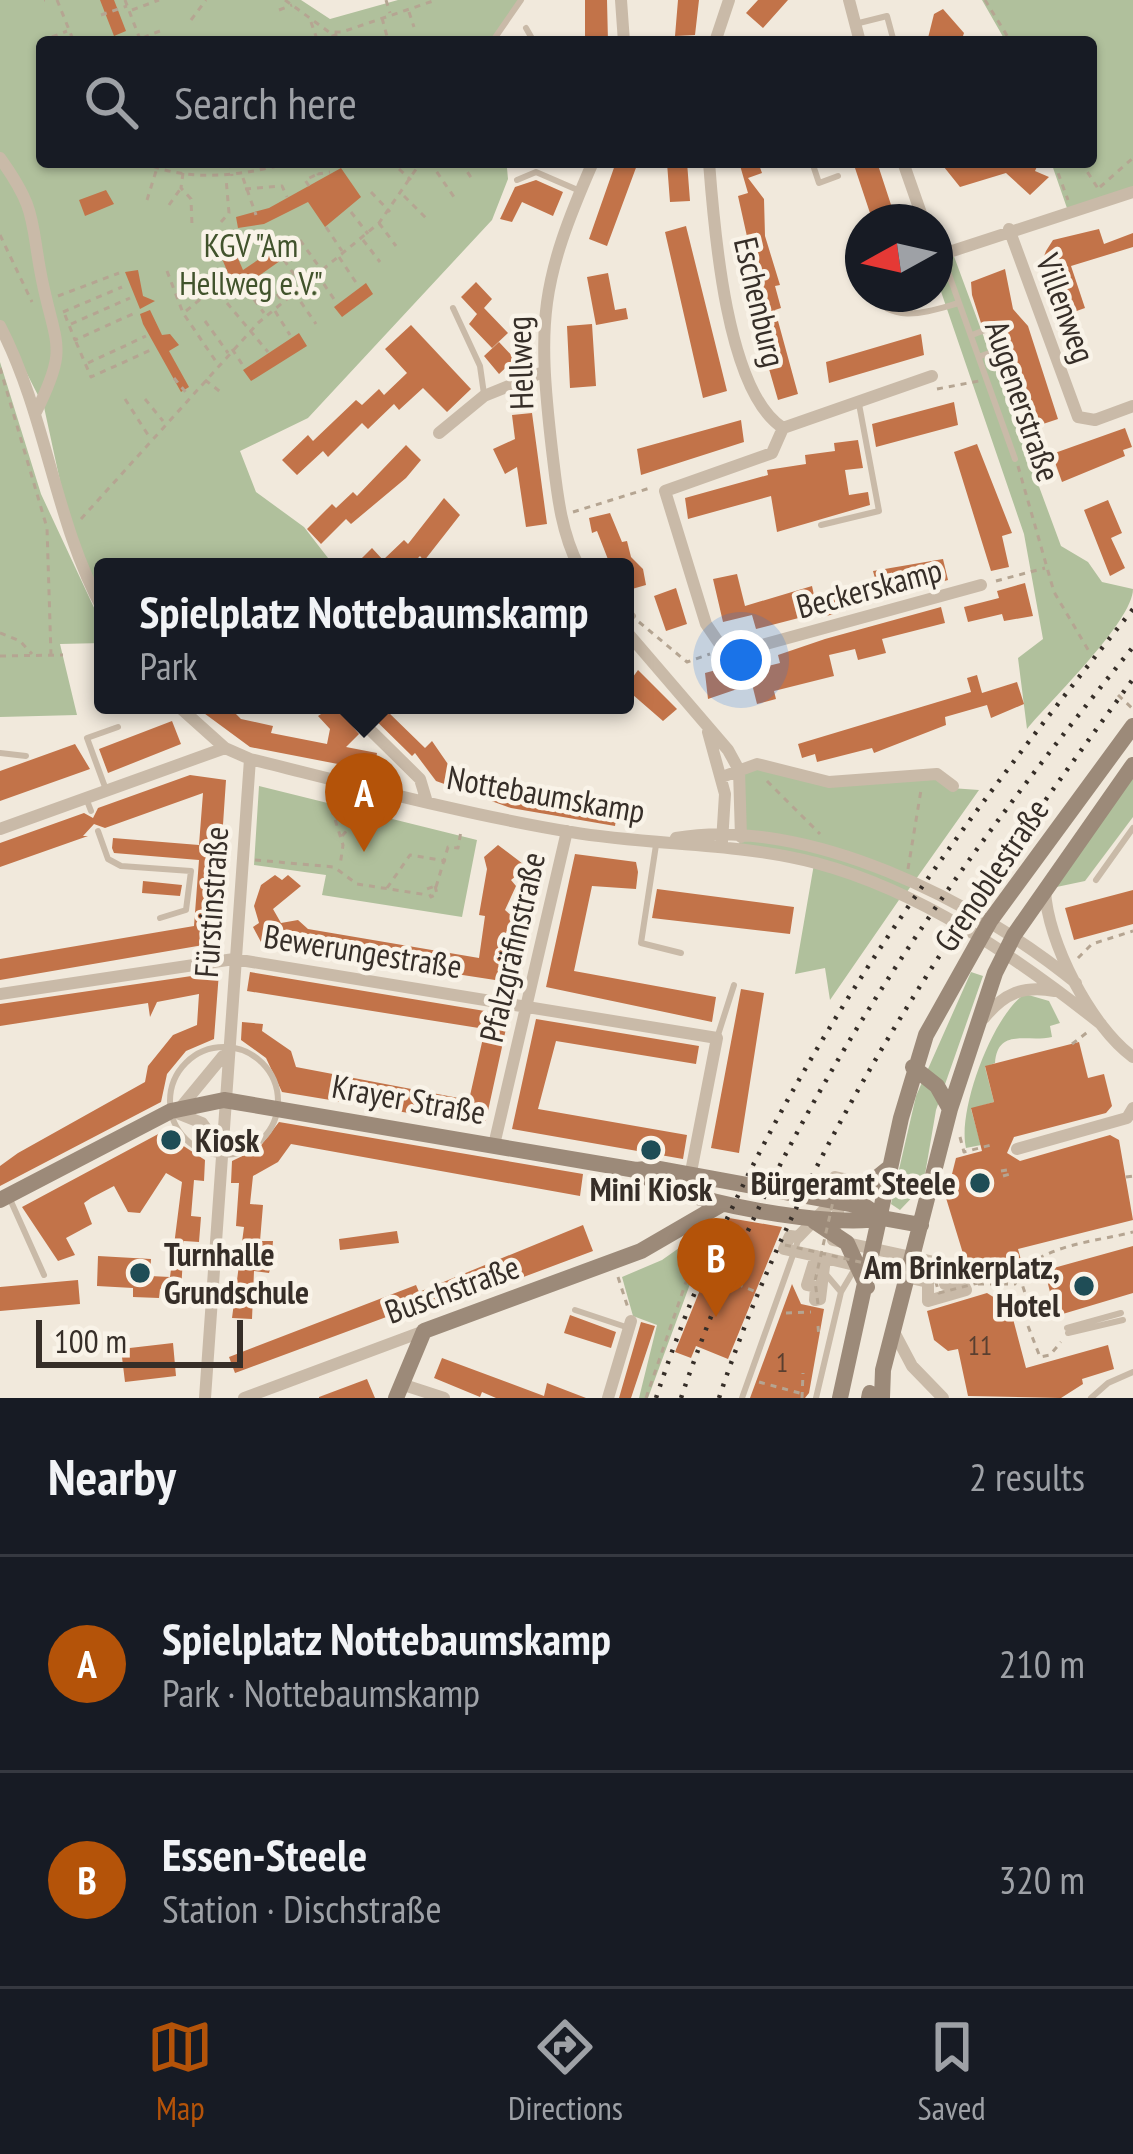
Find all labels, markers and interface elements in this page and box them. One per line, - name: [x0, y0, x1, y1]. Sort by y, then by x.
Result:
- search box: [36, 36, 1097, 168]
- icon: search: [78, 69, 144, 135]
- text: Search here: [174, 73, 357, 131]
- north arrow: [845, 204, 953, 312]
- park label: KGV "Am Hellweg e.V.": [179, 223, 323, 304]
- street label: Eschenburg: [725, 233, 796, 371]
- street label: Villenweg: [1027, 247, 1106, 368]
- street label: Augenerstraße: [976, 315, 1071, 487]
- street label: Hellweg: [496, 316, 543, 410]
- street label: Beckerskamp: [791, 547, 946, 628]
- popup: [94, 558, 634, 714]
- text: Spielplatz Nottebaumskamp: [140, 582, 588, 640]
- your location: [711, 630, 771, 690]
- text: Park: [140, 640, 198, 691]
- pin: A: [325, 753, 403, 852]
- street label: Nottebaumskamp: [444, 755, 648, 832]
- street label: Grenoblestraße: [924, 790, 1057, 959]
- street label: Fürstinstraße: [184, 825, 237, 979]
- street label: Pfalzgräfinstraße: [469, 848, 554, 1046]
- street label: Bewerungestraße: [261, 914, 465, 987]
- street label: Krayer Straße: [329, 1064, 489, 1133]
- place label: Kiosk: [195, 1118, 260, 1161]
- marker: Kiosk: [158, 1127, 184, 1153]
- marker: Mini Kiosk: [638, 1137, 664, 1163]
- place label: Bürgeramt Steele: [751, 1161, 956, 1204]
- place label: Mini Kiosk: [590, 1167, 713, 1210]
- marker: Bürgeramt Steele: [967, 1170, 993, 1196]
- pin: B: [677, 1218, 755, 1317]
- place label: Turnhalle Grundschule: [164, 1232, 309, 1313]
- street label: Buschstraße: [379, 1244, 525, 1333]
- place label: Am Brinkerplatz, Hotel: [863, 1245, 1061, 1326]
- marker: Turnhalle Grundschule: [127, 1260, 153, 1286]
- marker: Am Brinkerplatz, Hotel: [1071, 1273, 1097, 1299]
- scale bar: [36, 1314, 243, 1367]
- text: 100 m: [54, 1319, 127, 1362]
- house number: 11: [968, 1328, 992, 1362]
- house number: 1: [776, 1345, 788, 1379]
- text: Nearby: [48, 1443, 176, 1509]
- text: 2 results: [969, 1451, 1085, 1502]
- text: Spielplatz Nottebaumskamp: [162, 1609, 611, 1667]
- text: A: [77, 1638, 97, 1689]
- text: 210 m: [999, 1638, 1085, 1689]
- text: Park · Nottebaumskamp: [162, 1667, 480, 1718]
- text: Essen-Steele: [162, 1825, 367, 1883]
- text: B: [77, 1854, 97, 1905]
- text: 320 m: [999, 1854, 1085, 1905]
- text: Station · Dischstraße: [162, 1883, 442, 1934]
- tab: Map: [147, 2014, 213, 2129]
- tab: Directions: [508, 2014, 623, 2129]
- tab: Saved: [918, 2014, 986, 2129]

